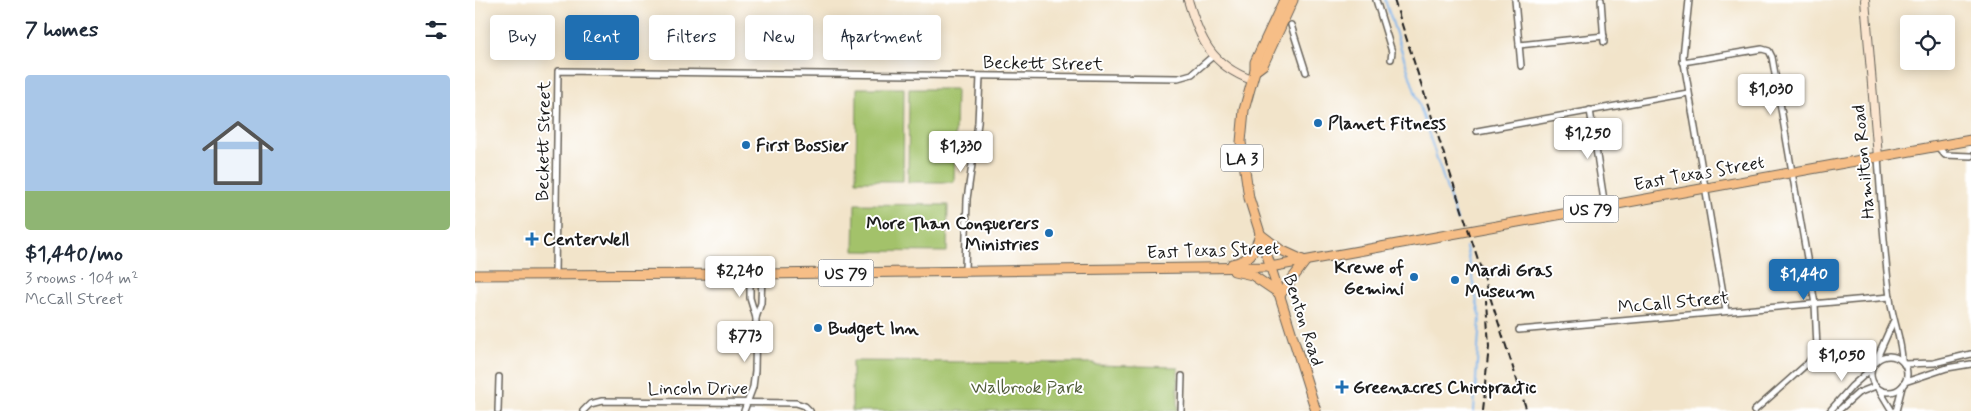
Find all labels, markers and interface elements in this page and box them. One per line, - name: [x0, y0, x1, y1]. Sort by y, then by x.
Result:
- chip: Buy: [490, 15, 555, 60]
- chip: Rent: [565, 15, 639, 60]
- chip: Filters: [649, 15, 735, 60]
- chip: New: [745, 15, 813, 60]
- chip: Apartment: [823, 15, 941, 60]
- map controls: [1900, 15, 1955, 70]
- button: locate: [1900, 15, 1955, 70]
- text: 7 homes: [25, 16, 98, 44]
- icon: filters: [422, 16, 450, 44]
- street label: Beckett Street: [983, 51, 1104, 77]
- pin: $1,030: [1730, 74, 1812, 116]
- text: $1,030: [1749, 79, 1793, 100]
- street label: Beckett Street: [531, 80, 557, 201]
- street label: Hamilton Road: [1847, 104, 1881, 220]
- icon: home: [193, 108, 283, 198]
- place label: Planet Fitness: [1328, 112, 1446, 136]
- marker: Planet Fitness: [1312, 117, 1324, 129]
- pin: $1,250: [1547, 118, 1629, 160]
- text: $1,250: [1565, 123, 1611, 144]
- pin: $1,330: [920, 130, 1002, 173]
- place label: First Bossier: [756, 134, 849, 158]
- text: $1,330: [940, 136, 982, 157]
- marker: First Bossier: [740, 139, 752, 151]
- road number: LA 3: [1221, 144, 1263, 172]
- street label: East Texas Street: [1632, 151, 1767, 197]
- road number: US 79: [1563, 195, 1619, 222]
- place label: More Than Conquerers Ministries: [866, 212, 1039, 257]
- marker: More Than Conquerers Ministries: [1043, 227, 1055, 239]
- place label: CenterWell: [543, 228, 630, 252]
- marker: CenterWell: [525, 232, 539, 246]
- street label: East Texas Street: [1147, 237, 1280, 265]
- text: $1,440/mo: [25, 240, 123, 268]
- pin: $2,240: [699, 256, 781, 298]
- place label: Krewe of Gemini: [1334, 256, 1404, 301]
- pin: $1,440: [1763, 258, 1845, 301]
- place label: Mardi Gras Museum: [1465, 259, 1552, 304]
- road number: US 79: [819, 260, 873, 286]
- text: $2,240: [716, 261, 764, 282]
- text: $1,440: [1780, 264, 1828, 285]
- text: 3 rooms · 104 m²: [25, 268, 138, 289]
- street label: Benton Road: [1277, 271, 1329, 369]
- marker: Krewe of Gemini: [1408, 271, 1420, 283]
- marker: Mardi Gras Museum: [1449, 274, 1461, 286]
- street label: McCall Street: [1617, 286, 1729, 320]
- text: McCall Street: [25, 289, 124, 310]
- place label: Budget Inn: [828, 317, 919, 343]
- pin: $773: [715, 320, 775, 363]
- marker: Budget Inn: [812, 322, 824, 334]
- text: $773: [728, 326, 762, 347]
- pin: $1,050: [1801, 340, 1883, 382]
- text: $1,050: [1818, 345, 1866, 366]
- park label: Walbrook Park: [971, 376, 1083, 400]
- place label: Greenacres Chiropractic: [1353, 376, 1537, 400]
- street label: Lincoln Drive: [648, 377, 748, 401]
- marker: Greenacres Chiropractic: [1335, 380, 1349, 394]

